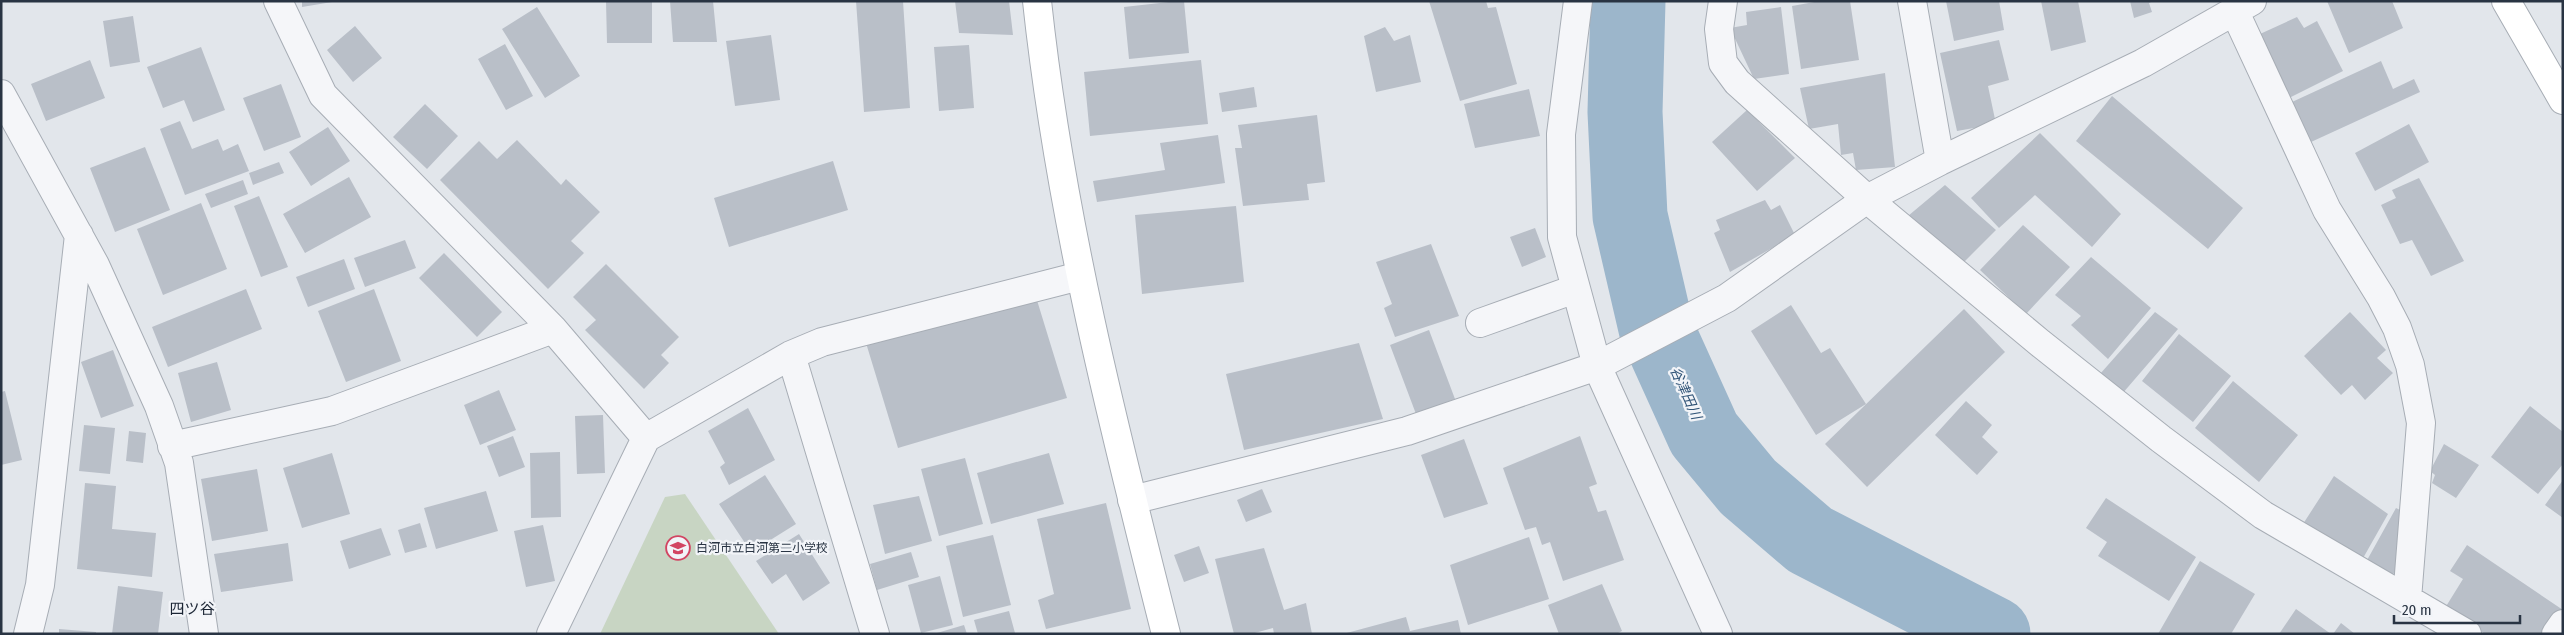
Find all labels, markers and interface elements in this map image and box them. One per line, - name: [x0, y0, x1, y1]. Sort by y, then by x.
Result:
- water label: 谷津田川: [1666, 364, 1706, 424]
- school or university icon: 白河市立白河第二小学校: [665, 535, 691, 561]
- place label: 白河市立白河第二小学校: [696, 541, 828, 555]
- scale bar: [2394, 592, 2520, 624]
- district label: 四ツ谷: [169, 600, 215, 618]
- text: 20 m: [2402, 601, 2432, 619]

